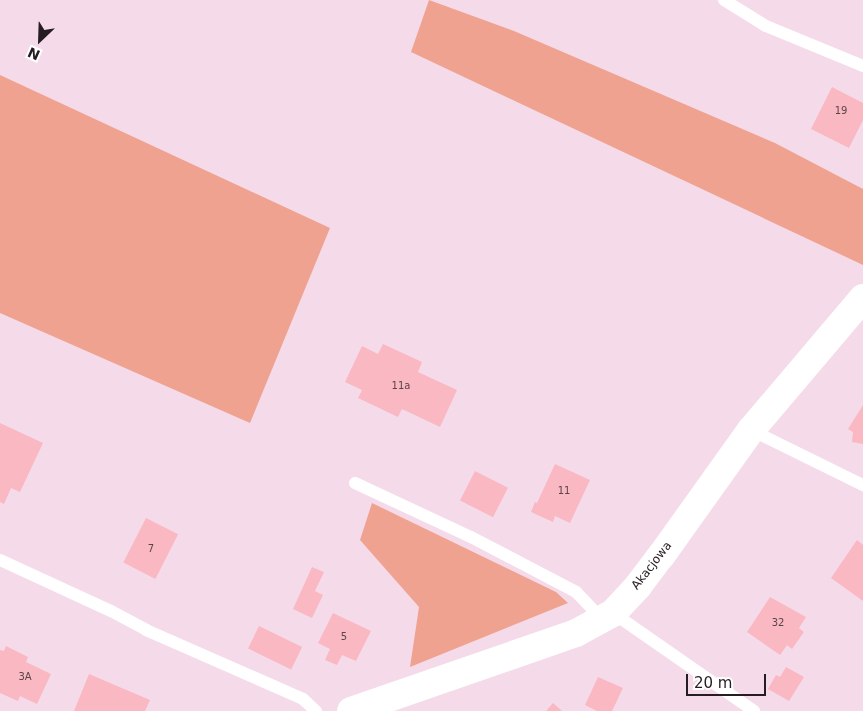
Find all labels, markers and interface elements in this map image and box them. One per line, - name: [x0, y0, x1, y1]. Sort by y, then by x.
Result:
- north arrow: [15, 15, 65, 65]
- text: N: [25, 44, 43, 63]
- house number: 19: [835, 105, 847, 117]
- house number: 11a: [392, 380, 410, 392]
- house number: 11: [558, 485, 570, 497]
- street label: Akacjowa: [629, 539, 675, 593]
- house number: 7: [148, 543, 154, 555]
- house number: 32: [772, 617, 784, 629]
- house number: 5: [341, 631, 347, 643]
- scale bar: [688, 664, 768, 696]
- house number: 3A: [18, 671, 32, 683]
- text: 20 m: [694, 674, 732, 692]

